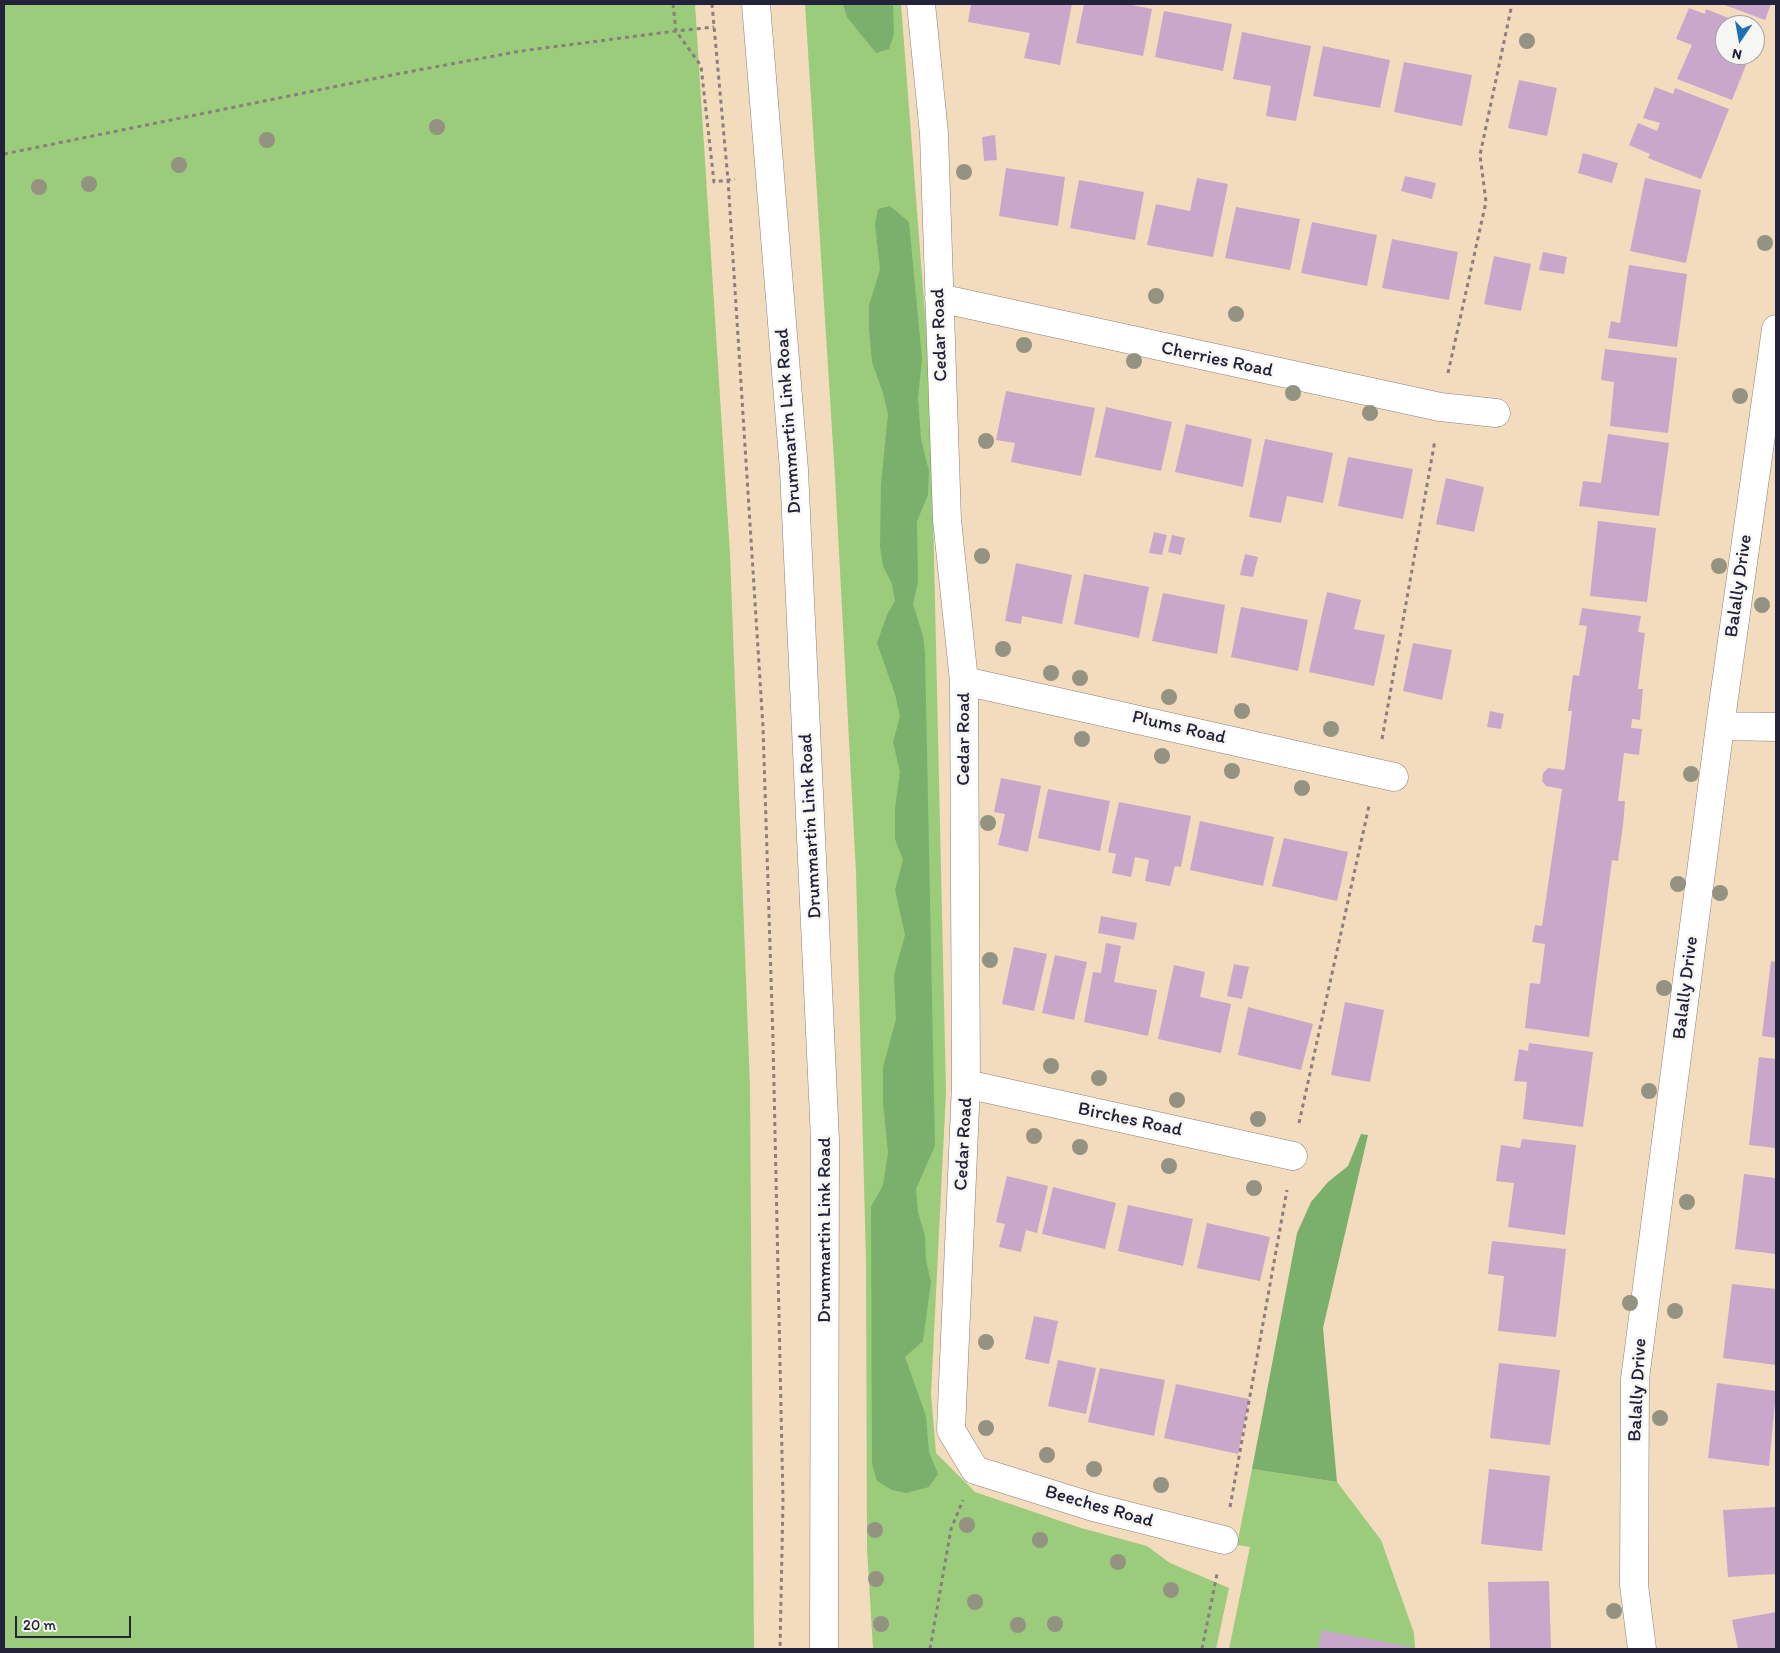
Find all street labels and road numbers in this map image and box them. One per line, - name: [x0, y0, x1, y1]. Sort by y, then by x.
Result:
- street label: Cedar Road: [927, 288, 953, 382]
- street label: Drummartin Link Road: [771, 327, 807, 515]
- street label: Cherries Road: [1159, 337, 1275, 383]
- street label: Balally Drive: [1720, 533, 1758, 639]
- street label: Cedar Road: [953, 692, 975, 786]
- street label: Plums Road: [1130, 706, 1228, 750]
- street label: Drummartin Link Road: [795, 733, 827, 919]
- street label: Balally Drive: [1668, 935, 1704, 1041]
- street label: Cedar Road: [950, 1097, 978, 1191]
- street label: Birches Road: [1076, 1098, 1184, 1142]
- street label: Drummartin Link Road: [814, 1137, 836, 1323]
- street label: Balally Drive: [1624, 1338, 1652, 1442]
- street label: Beeches Road: [1042, 1481, 1156, 1533]

